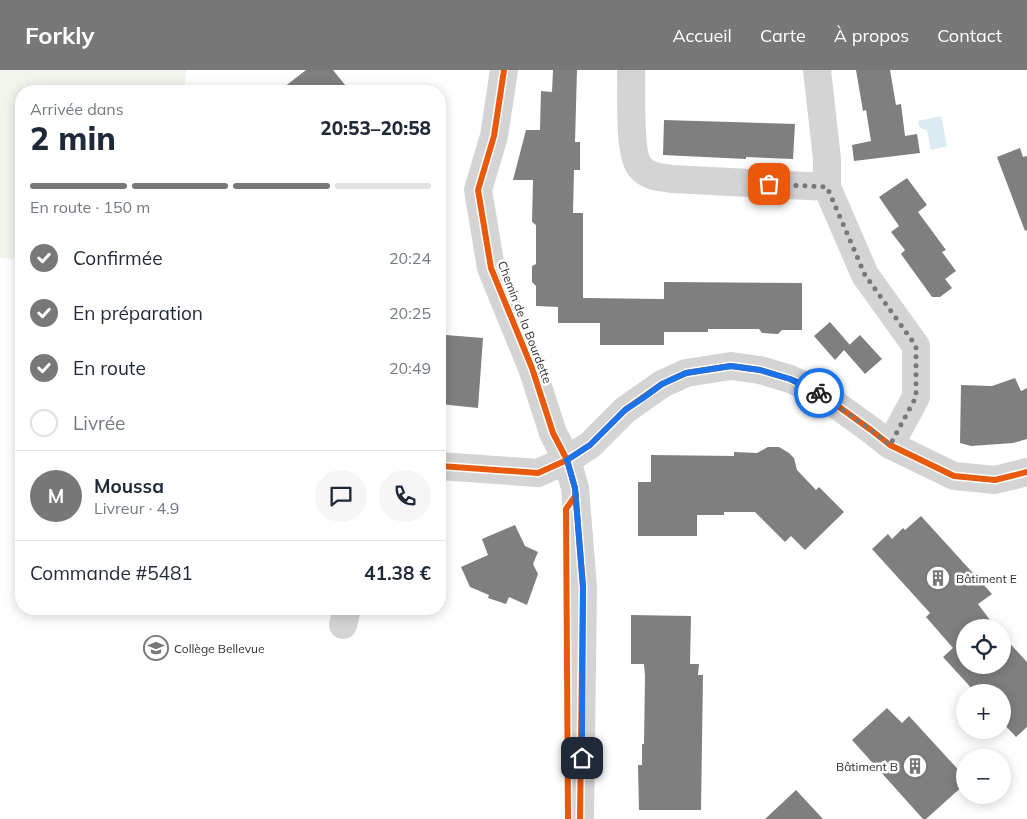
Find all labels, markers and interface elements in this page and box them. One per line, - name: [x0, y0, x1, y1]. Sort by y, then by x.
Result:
- text: Forkly: [25, 20, 94, 50]
- text: Accueil: [672, 24, 732, 47]
- text: Carte: [760, 24, 806, 47]
- text: À propos: [834, 24, 909, 47]
- text: Contact: [937, 24, 1002, 47]
- text: Arrivée dans: [30, 99, 124, 119]
- text: 20:53–20:58: [320, 116, 431, 140]
- text: 2 min: [30, 118, 116, 158]
- pin: [748, 163, 790, 205]
- icon: bag: [755, 170, 783, 198]
- text: En route · 150 m: [30, 197, 150, 217]
- icon: check: [30, 244, 58, 272]
- text: Confirmée: [73, 246, 162, 270]
- text: 20:24: [389, 248, 431, 268]
- street label: Chemin de la Bourdette: [495, 259, 555, 385]
- icon: check: [30, 299, 58, 327]
- text: En préparation: [73, 301, 203, 325]
- text: 20:25: [389, 303, 431, 323]
- icon: check: [30, 354, 58, 382]
- text: En route: [73, 356, 146, 380]
- text: 20:49: [389, 358, 431, 378]
- courier: [794, 368, 844, 418]
- icon: bike: [805, 379, 833, 407]
- text: Livrée: [73, 411, 125, 435]
- button: chat: [315, 470, 367, 522]
- button: phone: [379, 470, 431, 522]
- text: Moussa: [94, 474, 164, 498]
- text: M: [48, 484, 64, 508]
- text: Livreur · 4.9: [94, 498, 179, 518]
- text: Commande #5481: [30, 561, 193, 585]
- text: 41.38 €: [364, 561, 431, 585]
- building icon: Bâtiment E: [925, 565, 951, 591]
- place label: Bâtiment E: [956, 571, 1017, 586]
- map controls: [956, 619, 1011, 804]
- button: locate: [956, 619, 1011, 674]
- school or university icon: Collège Bellevue: [143, 635, 169, 661]
- place label: Collège Bellevue: [174, 641, 264, 656]
- button: +: [956, 684, 1011, 739]
- pin: [561, 737, 603, 779]
- icon: home: [568, 744, 596, 772]
- button: −: [956, 749, 1011, 804]
- building icon: Bâtiment B: [902, 753, 928, 779]
- place label: Bâtiment B: [836, 759, 898, 774]

